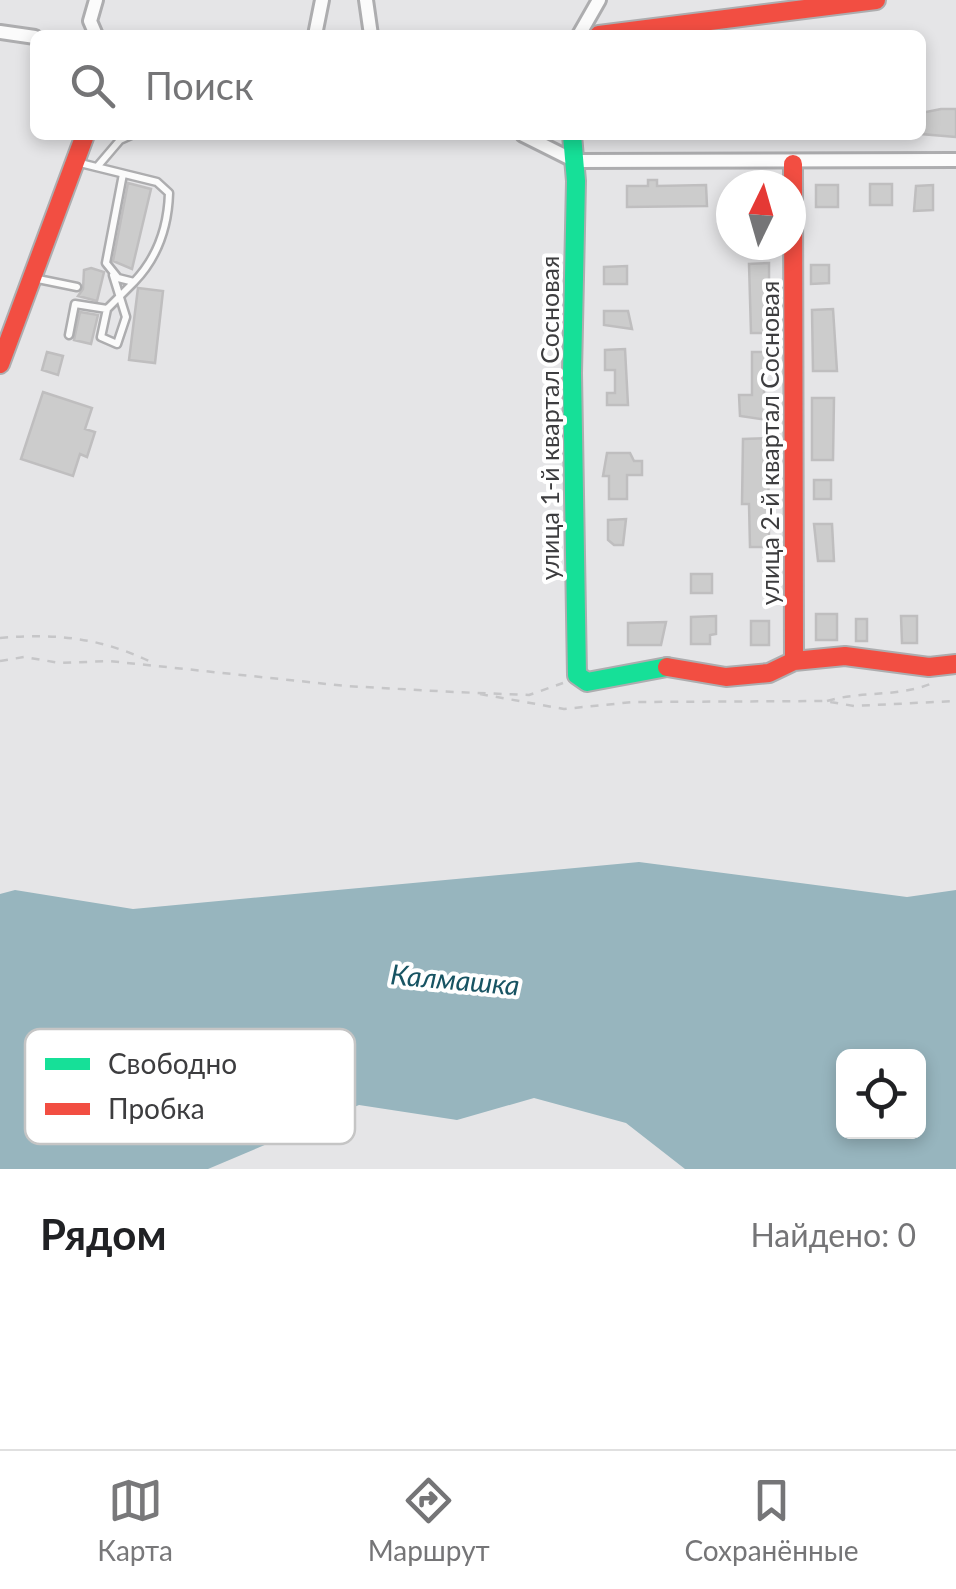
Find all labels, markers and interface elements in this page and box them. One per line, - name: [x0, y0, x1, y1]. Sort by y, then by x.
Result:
- search box: [30, 30, 926, 140]
- icon: search: [65, 58, 120, 113]
- text: Поиск: [145, 62, 254, 108]
- north arrow: [716, 170, 806, 260]
- street label: улица 1-й квартал Сосновая: [534, 256, 564, 580]
- street label: улица 2-й квартал Сосновая: [754, 281, 784, 605]
- water label: Калмашка: [389, 956, 521, 1002]
- legend: [25, 1029, 355, 1144]
- text: Свободно: [108, 1046, 237, 1080]
- map controls: [836, 1049, 926, 1139]
- button: locate: [836, 1049, 926, 1139]
- text: Пробка: [108, 1091, 205, 1125]
- text: Рядом: [40, 1209, 167, 1259]
- text: Найдено: 0: [750, 1215, 916, 1254]
- tab: Карта: [97, 1473, 173, 1567]
- tab: Маршрут: [368, 1473, 490, 1567]
- tab: Сохранённые: [684, 1473, 859, 1567]

